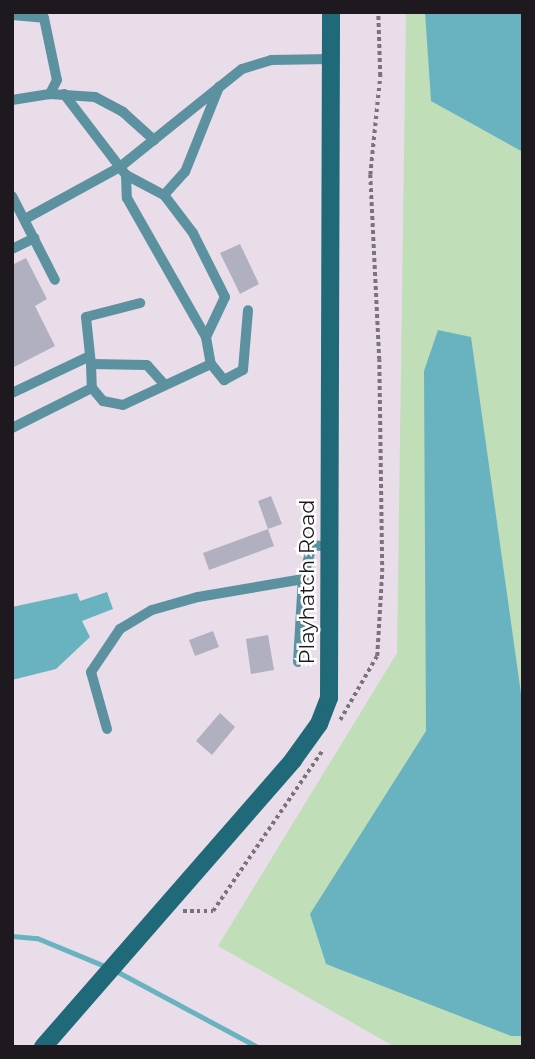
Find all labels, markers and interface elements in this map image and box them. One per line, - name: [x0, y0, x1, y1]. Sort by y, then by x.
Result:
- street label: Playhatch Road: [294, 499, 320, 665]

